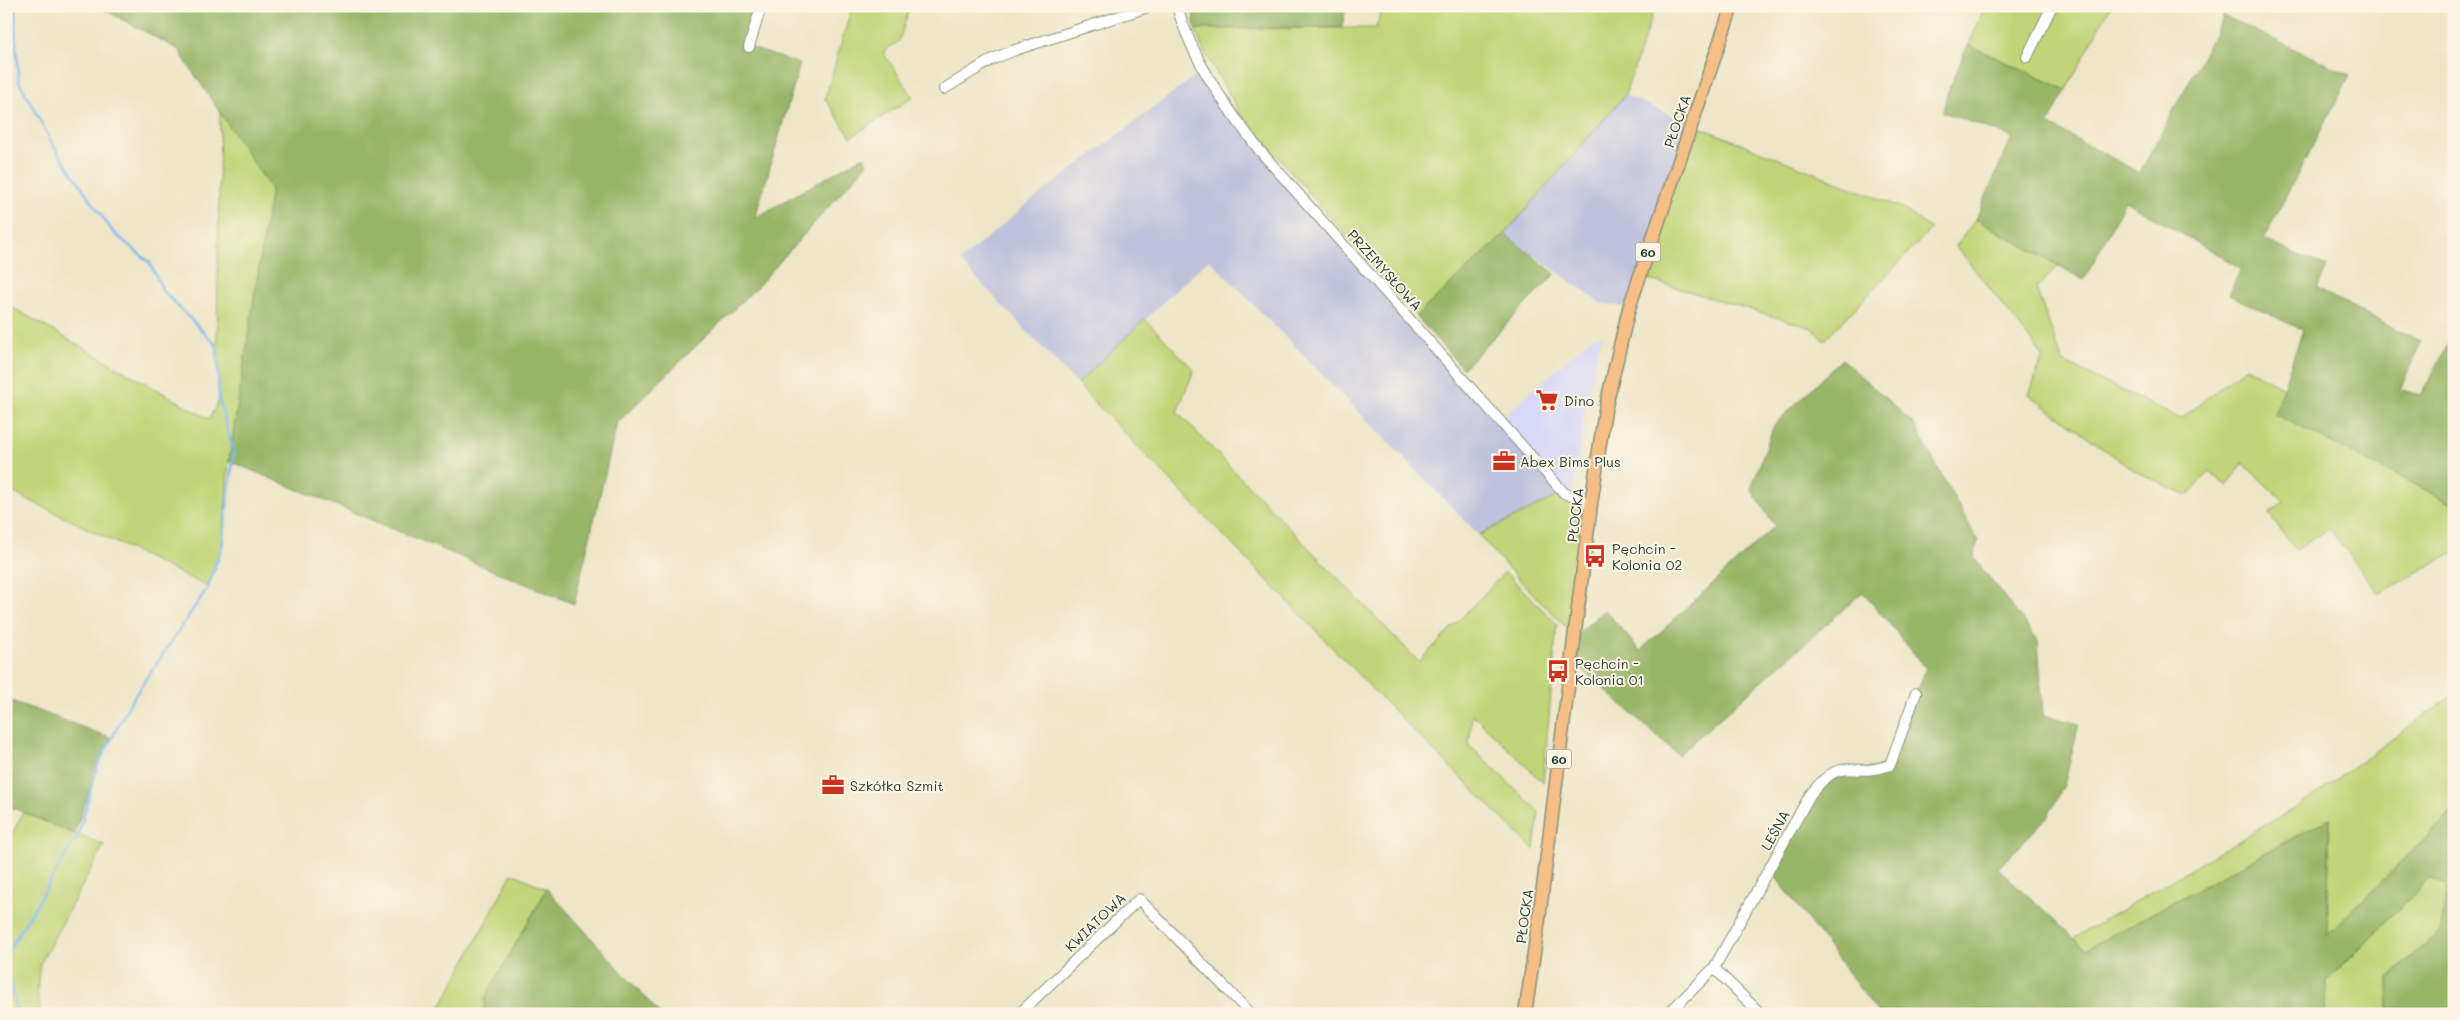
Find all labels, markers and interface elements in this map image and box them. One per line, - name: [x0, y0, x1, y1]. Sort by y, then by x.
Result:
- street label: PŁOCKA: [1659, 92, 1695, 150]
- street label: PRZEMYSŁOWA: [1343, 225, 1427, 315]
- road number: 60: [1636, 242, 1660, 262]
- supermarket icon: Dino: [1534, 387, 1560, 413]
- place label: Dino: [1564, 391, 1594, 410]
- office icon: Abex Bims Plus: [1491, 448, 1517, 474]
- place label: Abex Bims Plus: [1520, 452, 1621, 471]
- street label: PŁOCKA: [1562, 487, 1588, 543]
- place label: Pęchcin - Kolonia 02: [1612, 539, 1682, 574]
- bus stop icon: Pęchcin - Kolonia 02: [1582, 543, 1608, 569]
- place label: Pęchcin - Kolonia 01: [1575, 654, 1644, 689]
- bus stop icon: Pęchcin - Kolonia 01: [1545, 658, 1571, 684]
- road number: 60: [1546, 750, 1572, 769]
- office icon: Szkółka Szmit: [820, 772, 846, 798]
- place label: Szkółka Szmit: [850, 776, 944, 795]
- street label: LEŚNA: [1756, 806, 1794, 854]
- street label: KWIATOWA: [1061, 888, 1129, 956]
- street label: PŁOCKA: [1511, 888, 1537, 944]

